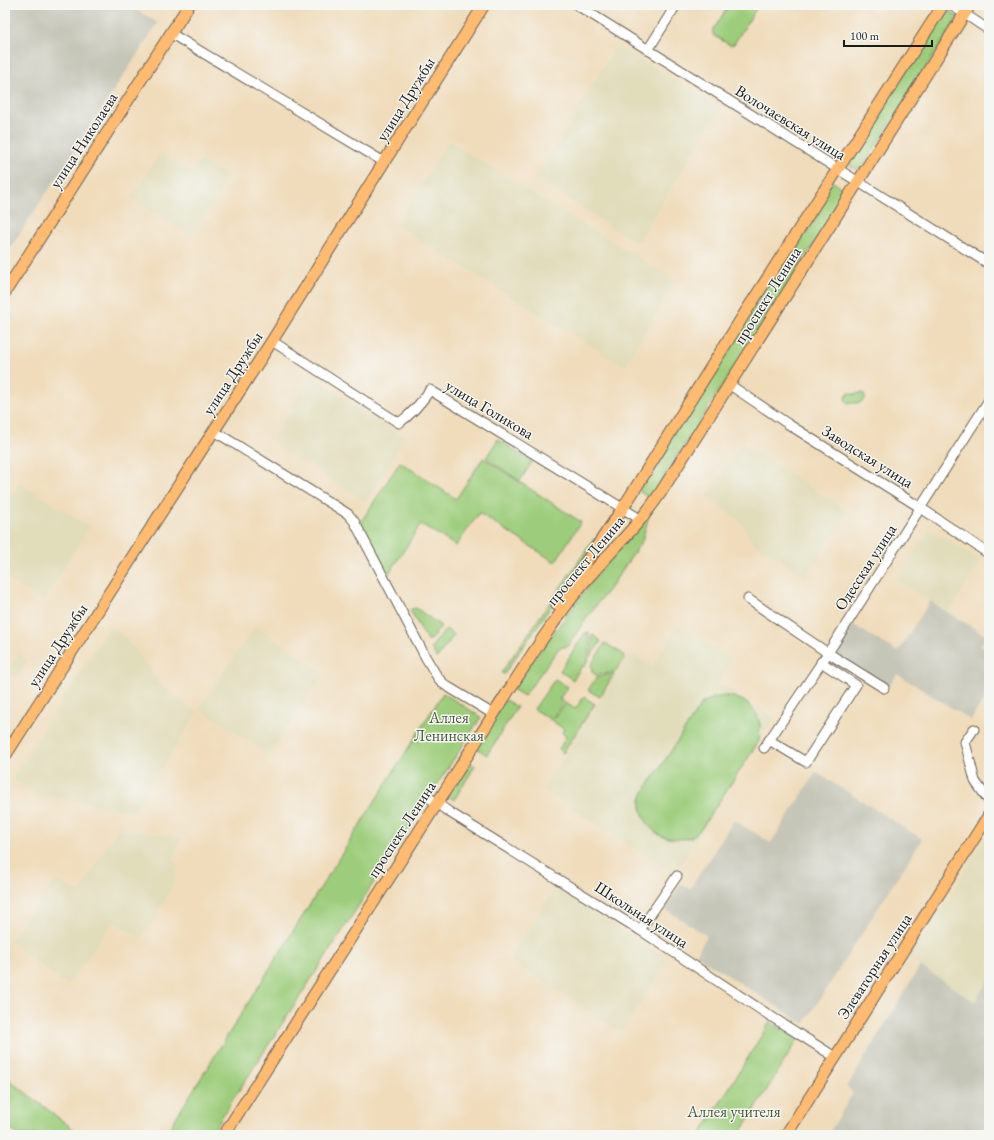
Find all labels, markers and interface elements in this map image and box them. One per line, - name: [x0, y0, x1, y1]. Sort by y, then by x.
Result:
- scale bar: [844, 22, 932, 48]
- text: 100 m: [850, 28, 880, 44]
- street label: улица Дружбы: [371, 53, 440, 145]
- street label: Волочаевская улица: [731, 80, 851, 165]
- street label: улица Николаева: [45, 88, 123, 192]
- street label: проспект Ленина: [729, 242, 806, 348]
- street label: улица Дружбы: [198, 327, 267, 419]
- street label: улица Голикова: [442, 375, 538, 444]
- street label: Заводская улица: [818, 420, 918, 493]
- street label: проспект Ленина: [542, 510, 630, 610]
- street label: Одесская улица: [830, 519, 902, 615]
- street label: улица Дружбы: [23, 599, 92, 691]
- park label: Аллея Ленинская: [414, 707, 484, 746]
- street label: проспект Ленина: [362, 776, 441, 882]
- street label: Школьная улица: [591, 876, 693, 953]
- street label: Элеваторная улица: [832, 909, 917, 1023]
- park label: Аллея учителя: [686, 1101, 781, 1122]

